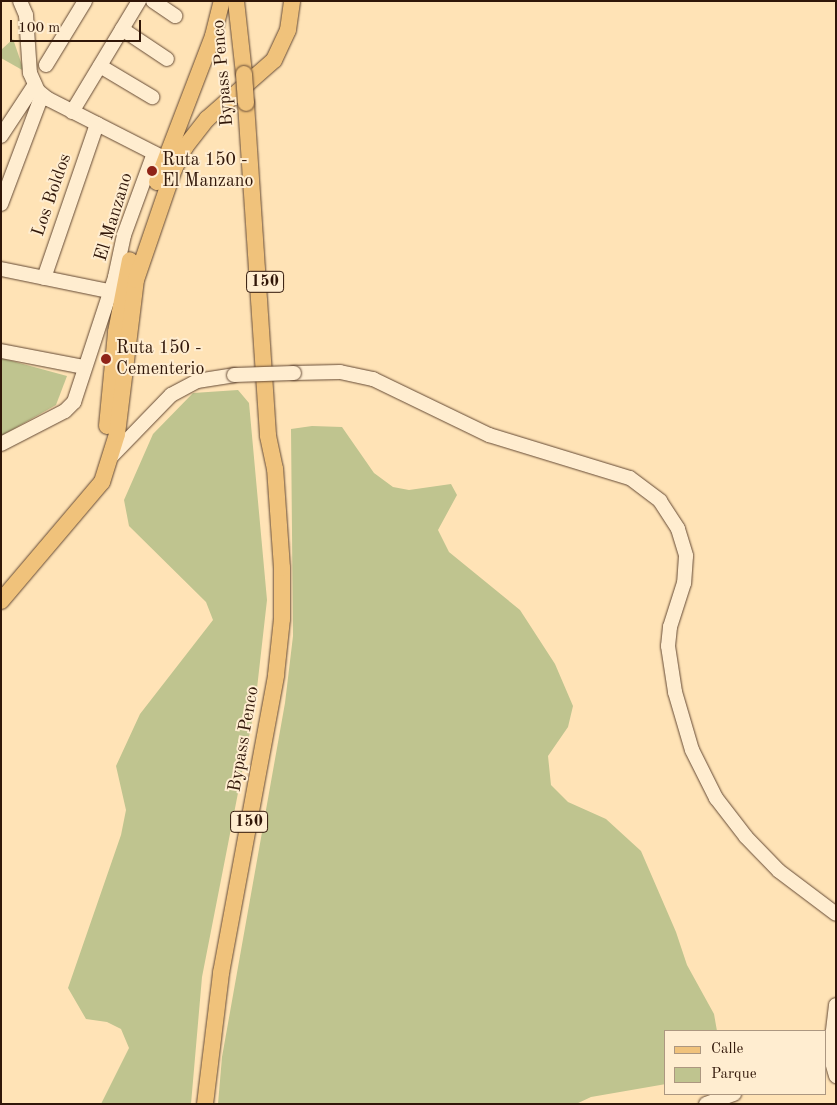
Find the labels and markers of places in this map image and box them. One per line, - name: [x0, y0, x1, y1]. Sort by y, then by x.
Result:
- place label: Ruta 150 - El Manzano: [162, 150, 253, 192]
- marker: Ruta 150 - El Manzano: [146, 165, 158, 177]
- place label: Ruta 150 - Cementerio: [116, 338, 204, 380]
- marker: Ruta 150 - Cementerio: [100, 353, 112, 365]

